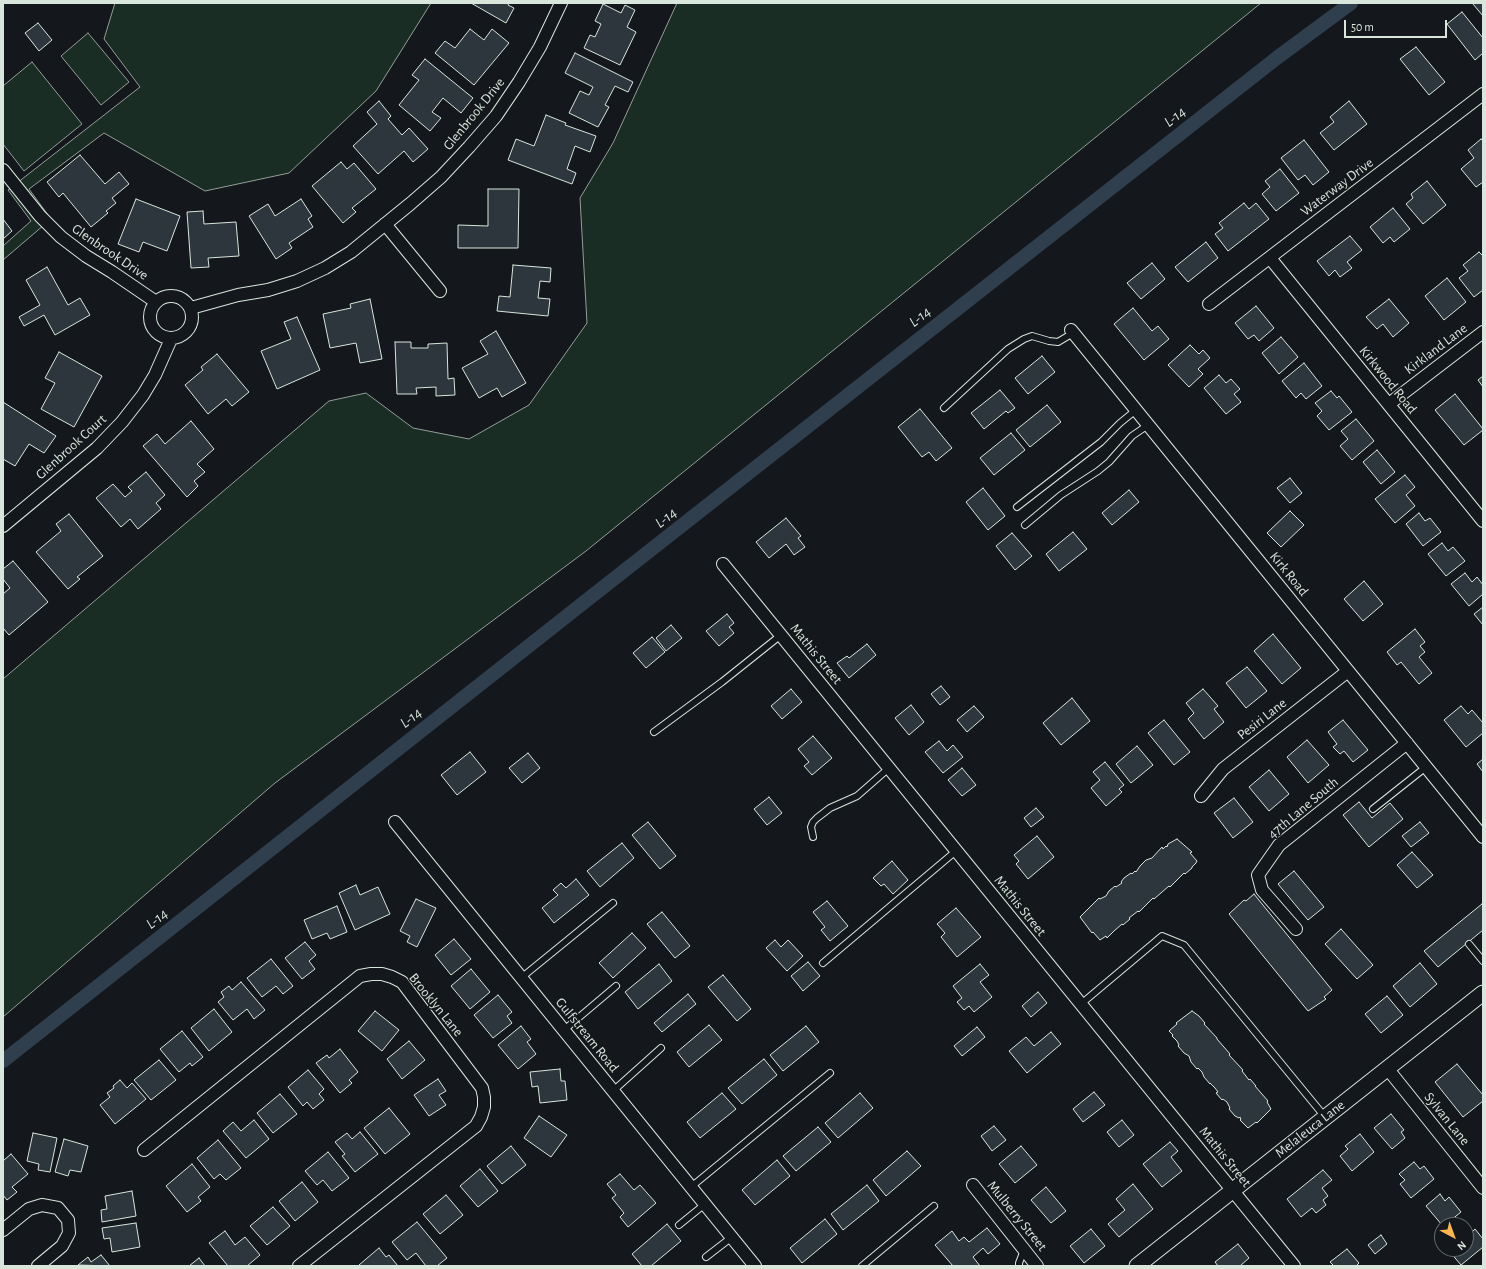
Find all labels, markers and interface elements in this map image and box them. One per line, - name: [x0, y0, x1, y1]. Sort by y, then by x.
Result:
- scale bar: [1346, 12, 1449, 38]
- text: 50 m: [1351, 21, 1374, 33]
- street label: Glenbrook Drive: [440, 74, 508, 154]
- water label: L-14: [1160, 103, 1190, 131]
- street label: Waterway Drive: [1297, 154, 1377, 220]
- street label: Glenbrook Drive: [69, 220, 151, 284]
- water label: L-14: [905, 303, 935, 331]
- street label: Kirkland Lane: [1401, 320, 1471, 378]
- street label: Kirkwood Road: [1356, 343, 1420, 417]
- street label: Glenbrook Court: [32, 411, 110, 483]
- water label: L-14: [651, 504, 681, 532]
- street label: Kirk Road: [1266, 548, 1312, 600]
- street label: Mathis Street: [787, 620, 845, 688]
- street label: Pesiri Lane: [1234, 695, 1290, 743]
- water label: L-14: [396, 704, 426, 732]
- street label: 47th Lane South: [1264, 774, 1342, 842]
- street label: Mathis Street: [991, 872, 1049, 940]
- water label: L-14: [142, 905, 172, 933]
- street label: Brooklyn Lane: [405, 970, 467, 1040]
- street label: Gulfstream Road: [552, 994, 622, 1076]
- street label: Sylvan Lane: [1421, 1089, 1473, 1149]
- street label: Melaleuca Lane: [1272, 1097, 1348, 1161]
- street label: Mathis Street: [1196, 1123, 1254, 1191]
- street label: Mulberry Street: [984, 1178, 1050, 1254]
- north arrow: [1434, 1217, 1474, 1257]
- text: N: [1455, 1239, 1468, 1252]

